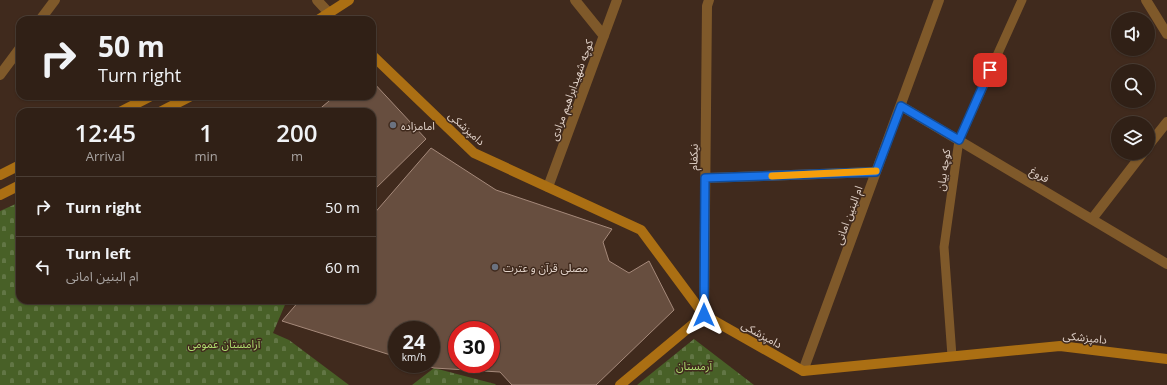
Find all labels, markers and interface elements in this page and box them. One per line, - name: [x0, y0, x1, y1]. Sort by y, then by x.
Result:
- map controls: [1111, 12, 1155, 160]
- button: sound: [1111, 12, 1155, 56]
- text: 50 m: [98, 27, 165, 65]
- icon: right: [32, 32, 84, 84]
- street label: کوچه شهیدابراهیم مرادی: [546, 37, 598, 143]
- pin: [973, 53, 1007, 87]
- icon: arrive: [979, 59, 1001, 81]
- text: Turn right: [98, 63, 181, 87]
- button: search: [1111, 64, 1155, 108]
- street label: دامپزشکی: [445, 108, 488, 149]
- text: 12:45: [75, 116, 136, 149]
- text: 1: [199, 116, 213, 149]
- text: 200: [276, 116, 317, 149]
- button: layers: [1111, 116, 1155, 160]
- place label: امامزاده: [401, 118, 435, 133]
- marker: امامزاده: [388, 120, 398, 130]
- street label: نیکفام: [685, 144, 702, 170]
- text: Arrival: [86, 147, 125, 165]
- text: min: [195, 147, 218, 165]
- text: m: [291, 147, 303, 165]
- street label: کوچه بیان: [933, 148, 954, 192]
- street label: فروغ: [1027, 162, 1052, 186]
- street label: ام البنین امانی: [830, 184, 866, 247]
- icon: right: [32, 196, 54, 218]
- text: Turn right: [66, 197, 141, 217]
- text: 50 m: [325, 197, 360, 217]
- text: Turn left: [66, 243, 131, 263]
- icon: left: [32, 256, 54, 278]
- text: 60 m: [325, 257, 360, 277]
- place label: مصلی قرآن و عترت: [503, 260, 588, 275]
- marker: مصلی قرآن و عترت: [490, 262, 500, 272]
- text: ام البنین امانی: [66, 267, 139, 285]
- position arrow: [683, 294, 725, 336]
- street label: دامپزشکی: [739, 317, 785, 352]
- speed limit sign: 30: [448, 321, 500, 373]
- street label: دامپزشکی: [1062, 327, 1108, 348]
- text: 24: [403, 328, 425, 355]
- park label: آرامستان عمومی: [188, 336, 261, 351]
- text: km/h: [402, 350, 426, 364]
- park label: آرمستان: [676, 358, 713, 373]

